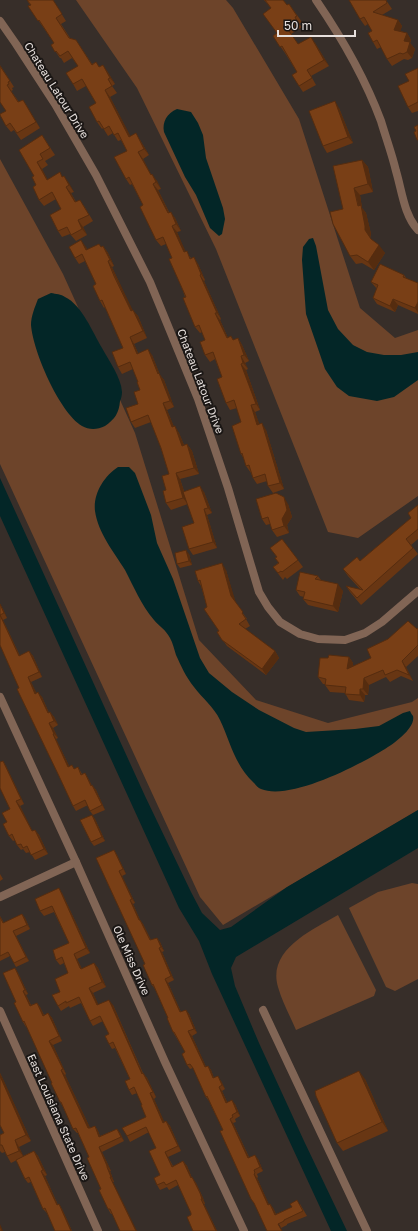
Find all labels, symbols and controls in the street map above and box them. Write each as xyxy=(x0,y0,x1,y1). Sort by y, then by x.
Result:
scale bar xyxy=(278,12,355,38)
text: 50 m xyxy=(284,18,312,33)
street label: Chateau Latour Drive xyxy=(22,39,92,141)
street label: Chateau Latour Drive xyxy=(175,327,227,435)
street label: Ole Miss Drive xyxy=(111,923,153,997)
street label: East Louisiana State Drive xyxy=(25,1052,93,1182)

